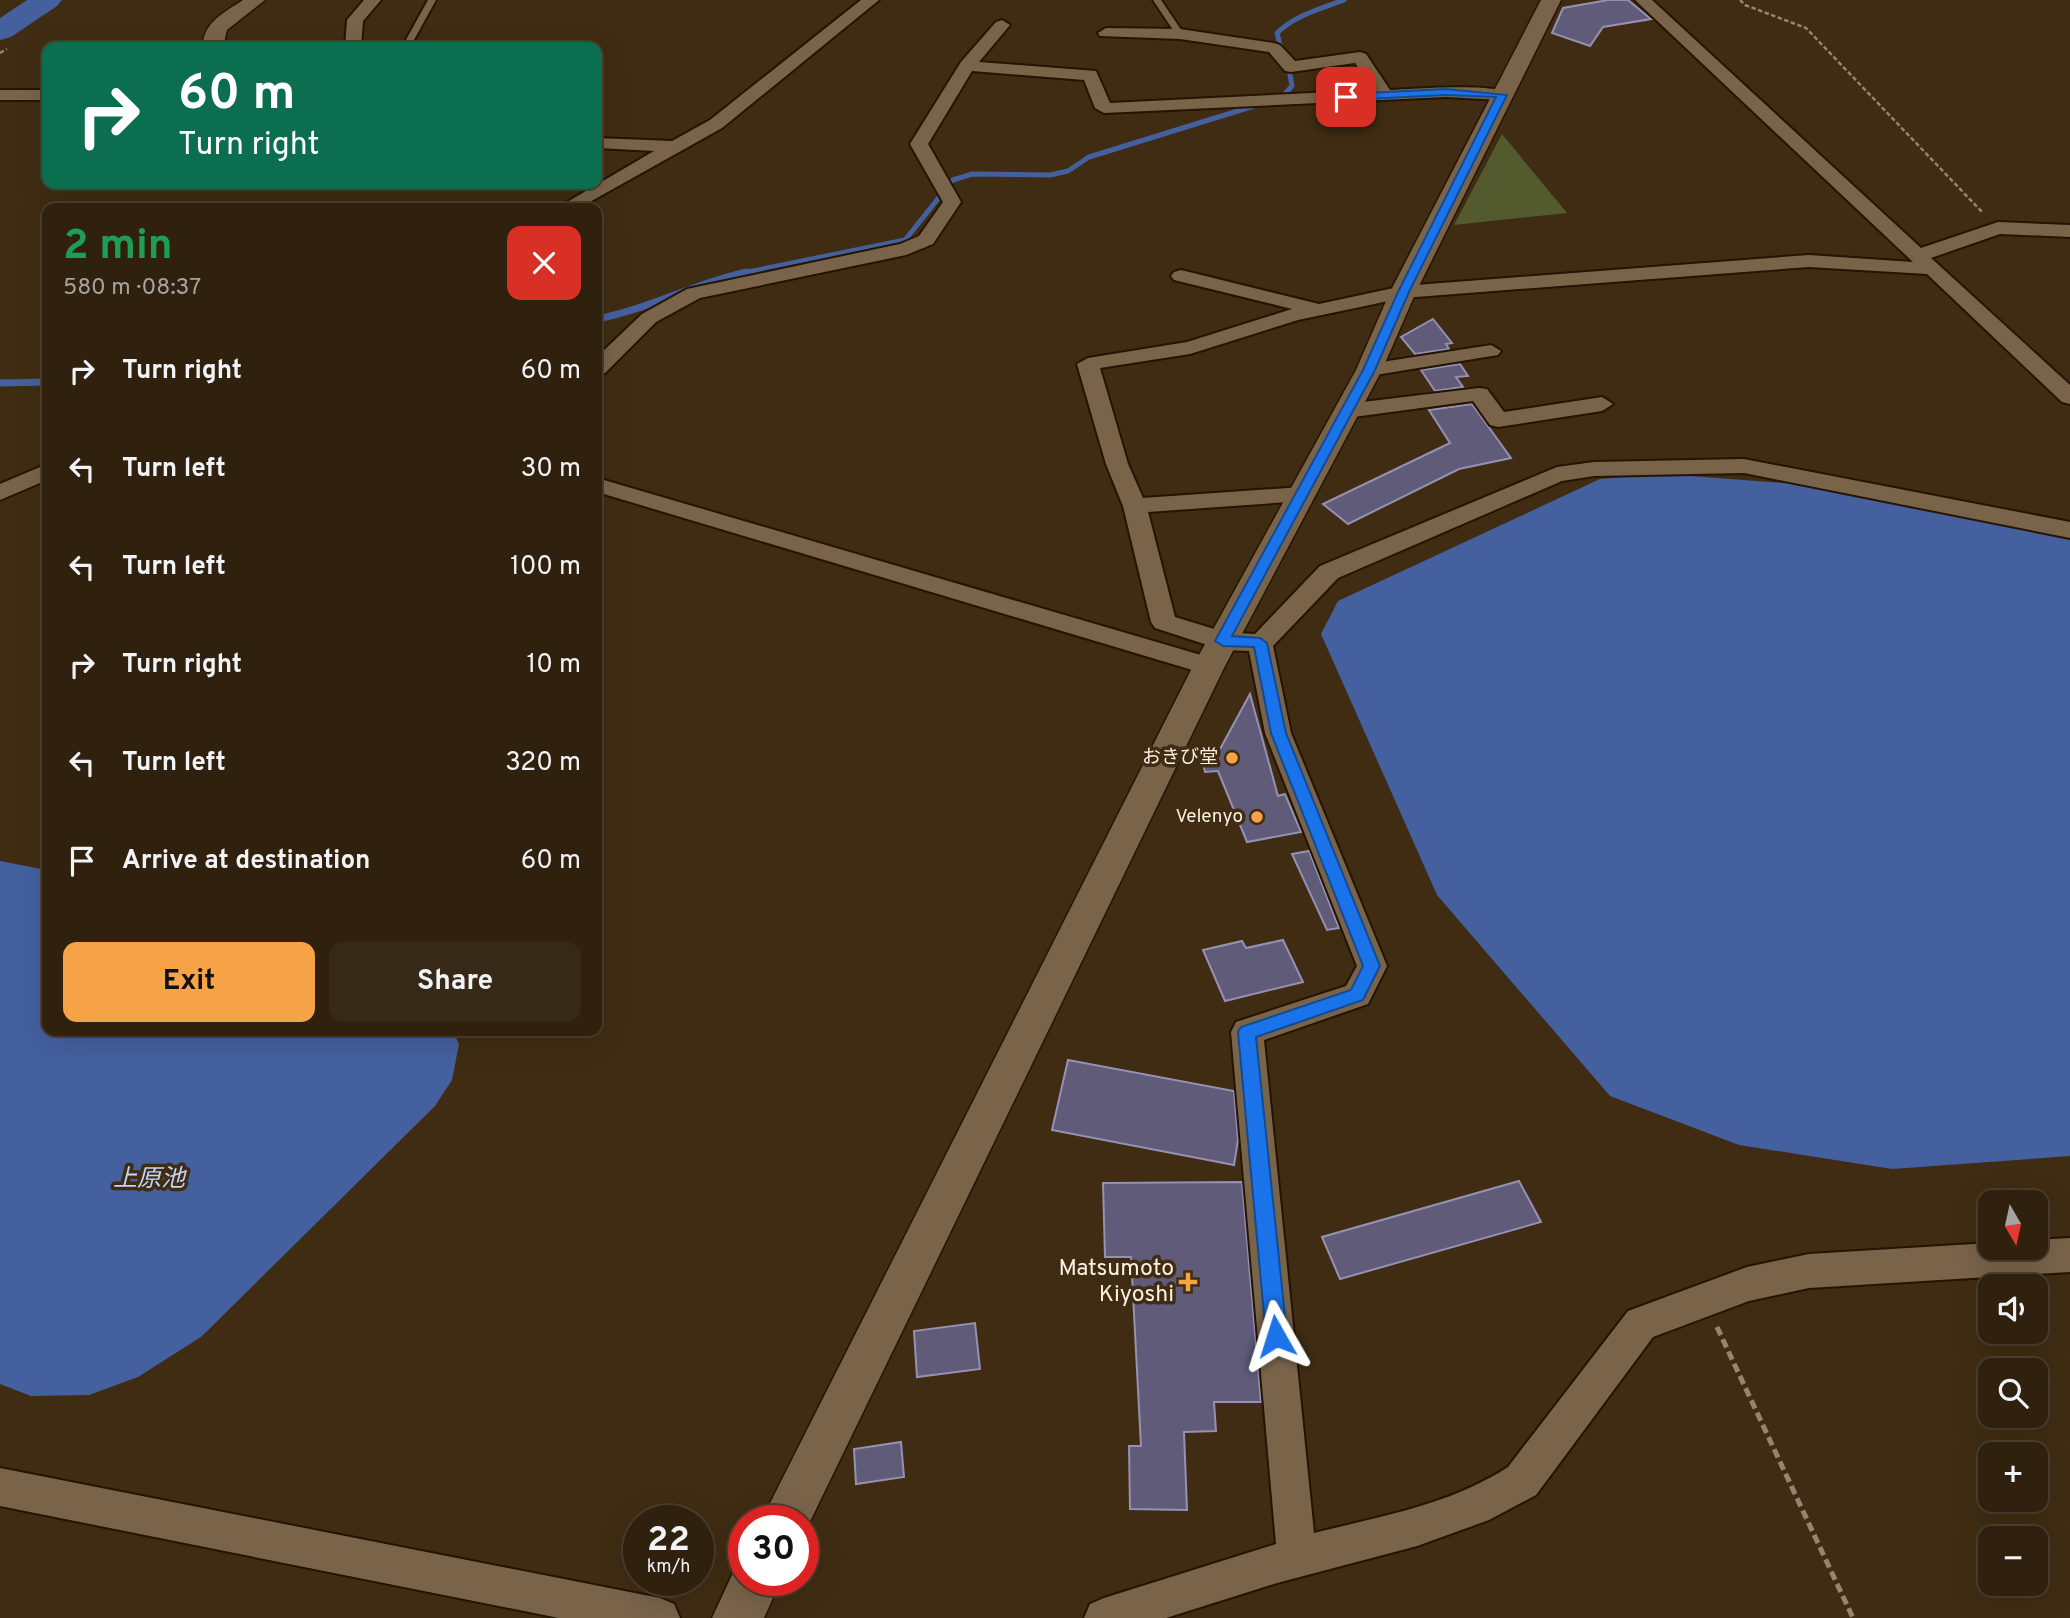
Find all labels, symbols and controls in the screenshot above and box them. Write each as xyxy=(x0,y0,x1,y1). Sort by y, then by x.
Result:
text: 60 m xyxy=(178,65,296,127)
pin xyxy=(1316,67,1376,127)
icon: right xyxy=(63,70,154,161)
icon: arrive xyxy=(1327,78,1365,116)
text: Turn right xyxy=(178,126,320,166)
text: 2 min xyxy=(63,221,173,274)
button: close xyxy=(507,226,581,300)
text: 580 m · 08:37 xyxy=(63,274,201,303)
icon: right xyxy=(63,352,101,390)
text: Turn right xyxy=(122,355,242,388)
text: 60 m xyxy=(521,355,581,388)
icon: left xyxy=(63,450,101,488)
text: Turn left xyxy=(122,453,226,486)
text: 30 m xyxy=(521,453,581,486)
icon: left xyxy=(63,548,101,586)
text: Turn left xyxy=(122,551,226,584)
text: 100 m xyxy=(510,551,581,584)
icon: right xyxy=(63,646,101,684)
text: Turn right xyxy=(122,649,242,682)
text: 10 m xyxy=(526,649,581,682)
icon: left xyxy=(63,744,101,782)
place label: おきび堂 xyxy=(1142,746,1218,770)
text: Turn left xyxy=(122,747,226,780)
text: 320 m xyxy=(505,747,581,780)
marker: おきび堂 xyxy=(1224,750,1240,766)
place label: Velenyo xyxy=(1176,805,1243,829)
marker: Velenyo xyxy=(1249,809,1265,825)
icon: arrive xyxy=(63,842,101,880)
text: Arrive at destination xyxy=(122,845,370,878)
text: 60 m xyxy=(521,845,581,878)
button: Exit xyxy=(63,942,315,1022)
button: Share xyxy=(329,942,581,1022)
water label: 上原池 xyxy=(113,1165,187,1195)
north arrow xyxy=(1978,1190,2048,1260)
map controls xyxy=(1978,1190,2048,1596)
place label: Matsumoto Kiyoshi xyxy=(1059,1255,1174,1310)
marker: Matsumoto Kiyoshi xyxy=(1180,1274,1196,1290)
button: sound xyxy=(1978,1274,2048,1344)
position arrow xyxy=(1239,1299,1313,1373)
button: search xyxy=(1978,1358,2048,1428)
button: + xyxy=(1978,1442,2048,1512)
speed limit sign: 30 xyxy=(728,1505,819,1596)
text: 22 xyxy=(647,1519,690,1563)
button: − xyxy=(1978,1526,2048,1596)
text: km/h xyxy=(647,1556,690,1579)

